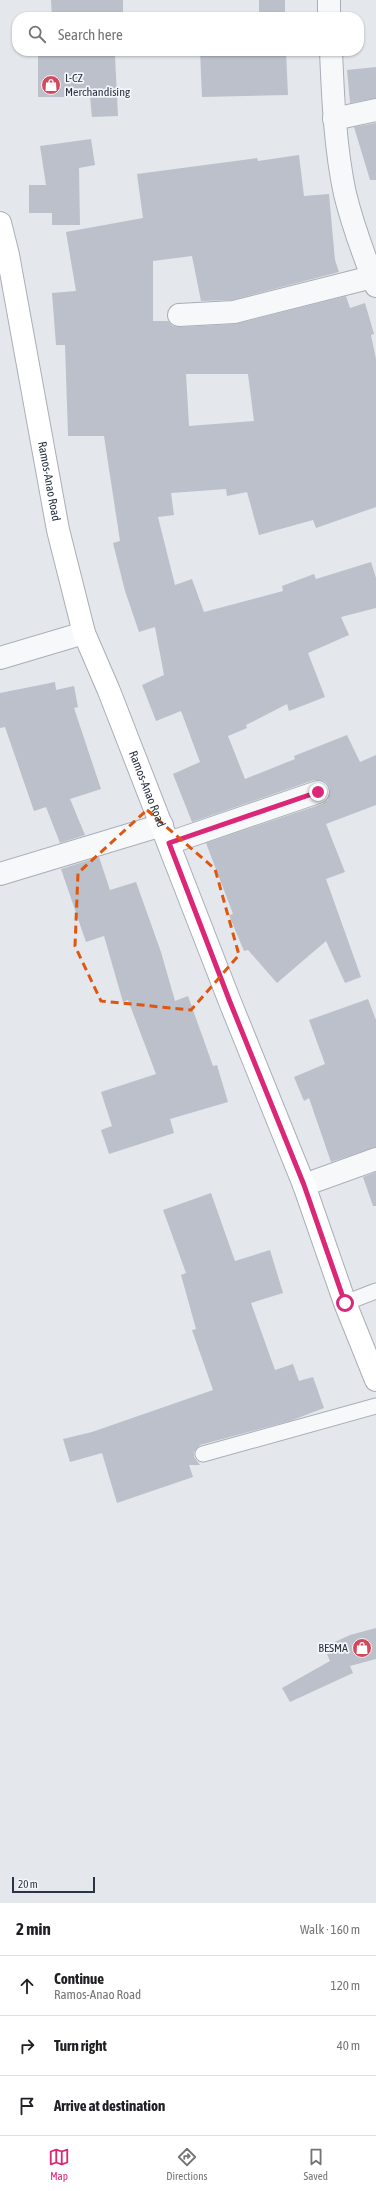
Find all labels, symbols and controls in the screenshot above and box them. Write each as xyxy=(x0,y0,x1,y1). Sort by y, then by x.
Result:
search box xyxy=(12,12,364,56)
icon: search xyxy=(26,23,48,45)
text: Search here xyxy=(58,26,123,43)
place label: L-CZ Merchandising xyxy=(65,71,131,99)
shop icon: L-CZ Merchandising xyxy=(40,74,62,96)
street label: Ramos-Anao Road xyxy=(35,440,63,522)
street label: Ramos-Anao Road xyxy=(126,749,168,829)
route end xyxy=(309,783,327,801)
route start xyxy=(336,1294,354,1312)
shop icon: BESMA xyxy=(351,1637,373,1659)
place label: BESMA xyxy=(318,1641,348,1655)
scale bar xyxy=(12,1875,95,1894)
text: 20 m xyxy=(18,1878,38,1890)
text: 2 min xyxy=(16,1919,51,1939)
text: Walk · 160 m xyxy=(300,1922,360,1937)
text: Continue xyxy=(54,1970,104,1987)
icon: ahead xyxy=(16,1975,38,1997)
text: 120 m xyxy=(331,1978,360,1993)
text: Ramos-Anao Road xyxy=(54,1987,141,2002)
icon: right xyxy=(16,2035,38,2057)
text: Turn right xyxy=(54,2037,107,2054)
text: 40 m xyxy=(337,2038,360,2053)
icon: arrive xyxy=(16,2095,38,2117)
text: Arrive at destination xyxy=(54,2097,165,2114)
tab: Map xyxy=(48,2146,70,2182)
tab: Directions xyxy=(166,2146,207,2182)
tab: Saved xyxy=(304,2146,328,2182)

